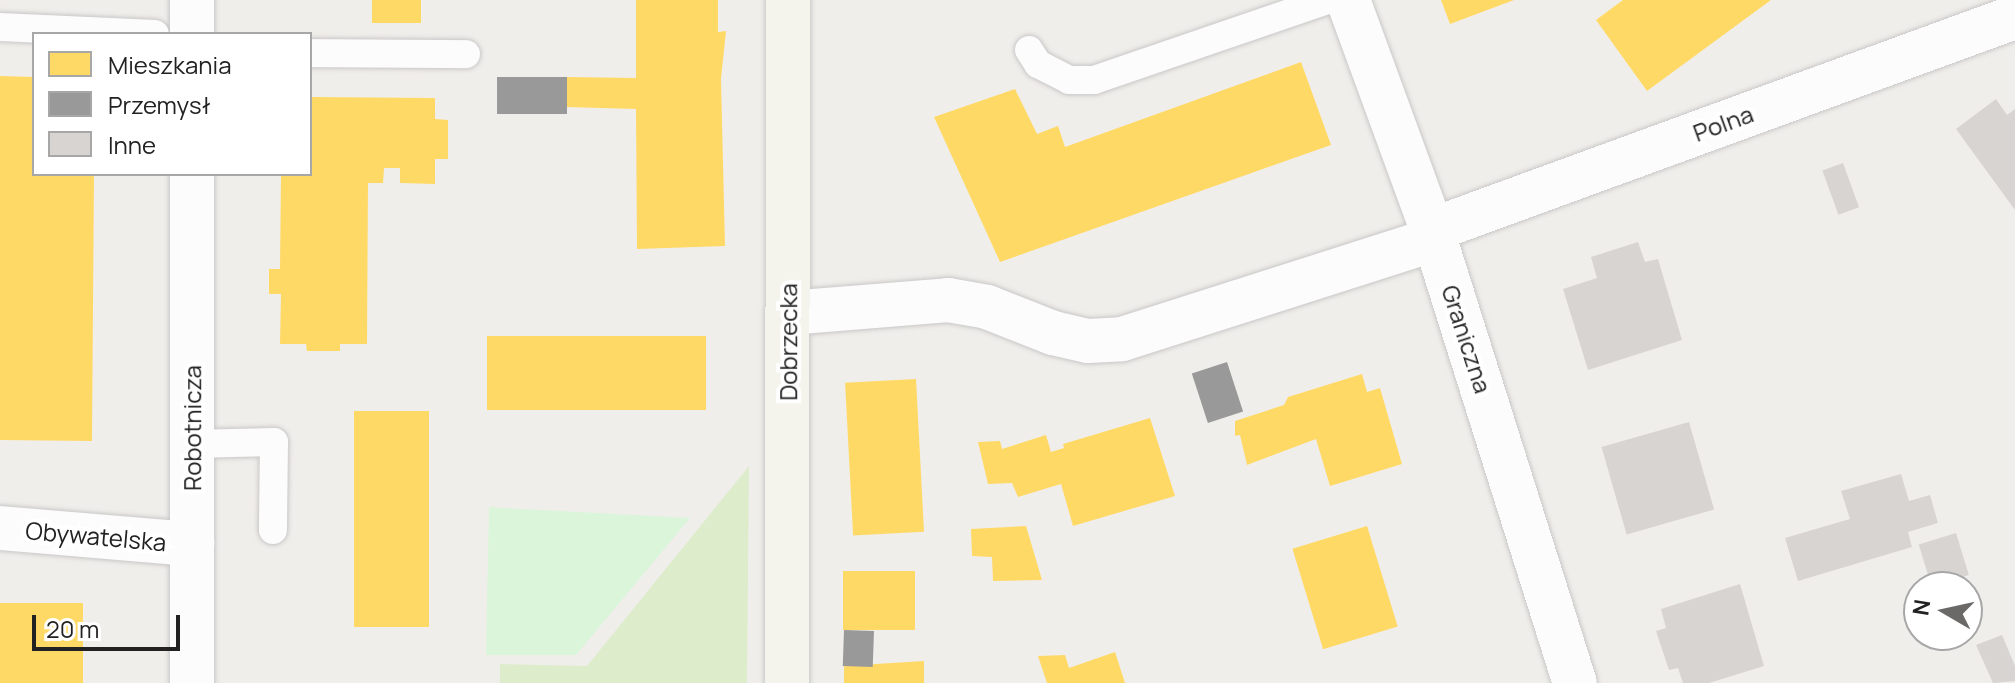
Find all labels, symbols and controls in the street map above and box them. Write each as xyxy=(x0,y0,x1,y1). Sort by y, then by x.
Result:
legend xyxy=(32,32,312,176)
text: Mieszkania xyxy=(108,48,232,81)
text: Przemysł xyxy=(108,88,211,121)
street label: Polna xyxy=(1689,99,1757,147)
text: Inne xyxy=(108,128,156,161)
street label: Graniczna xyxy=(1436,281,1498,397)
street label: Dobrzecka xyxy=(774,283,802,401)
street label: Robotnicza xyxy=(178,365,206,491)
street label: Obywatelska xyxy=(24,516,168,556)
north arrow xyxy=(1903,571,1983,651)
text: N xyxy=(1905,597,1937,618)
scale bar xyxy=(36,599,184,649)
text: 20 m xyxy=(46,612,99,645)

